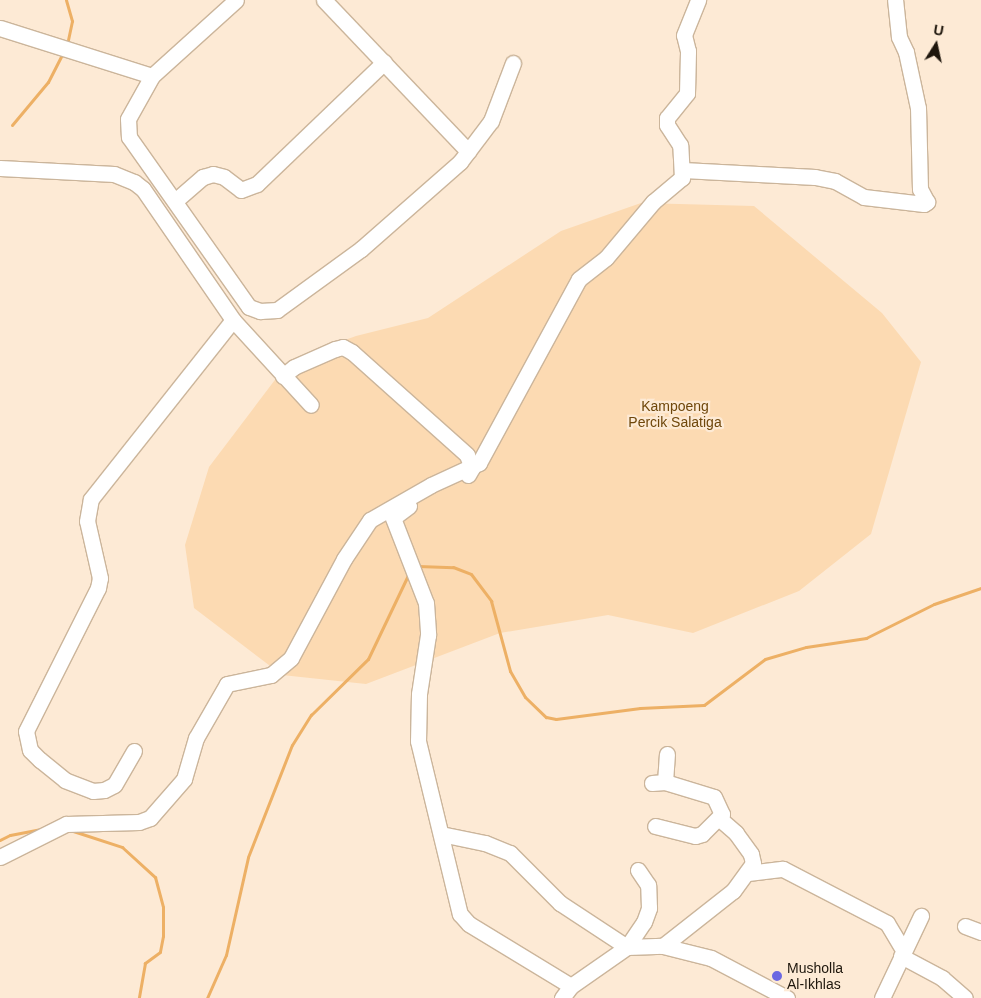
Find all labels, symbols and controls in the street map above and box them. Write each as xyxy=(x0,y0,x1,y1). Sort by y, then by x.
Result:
north arrow xyxy=(911,20,961,70)
text: U xyxy=(932,21,945,39)
park label: Kampoeng Percik Salatiga xyxy=(628,398,722,431)
place label: Musholla Al-Ikhlas xyxy=(787,960,843,992)
marker: Musholla Al-Ikhlas xyxy=(771,970,783,982)

